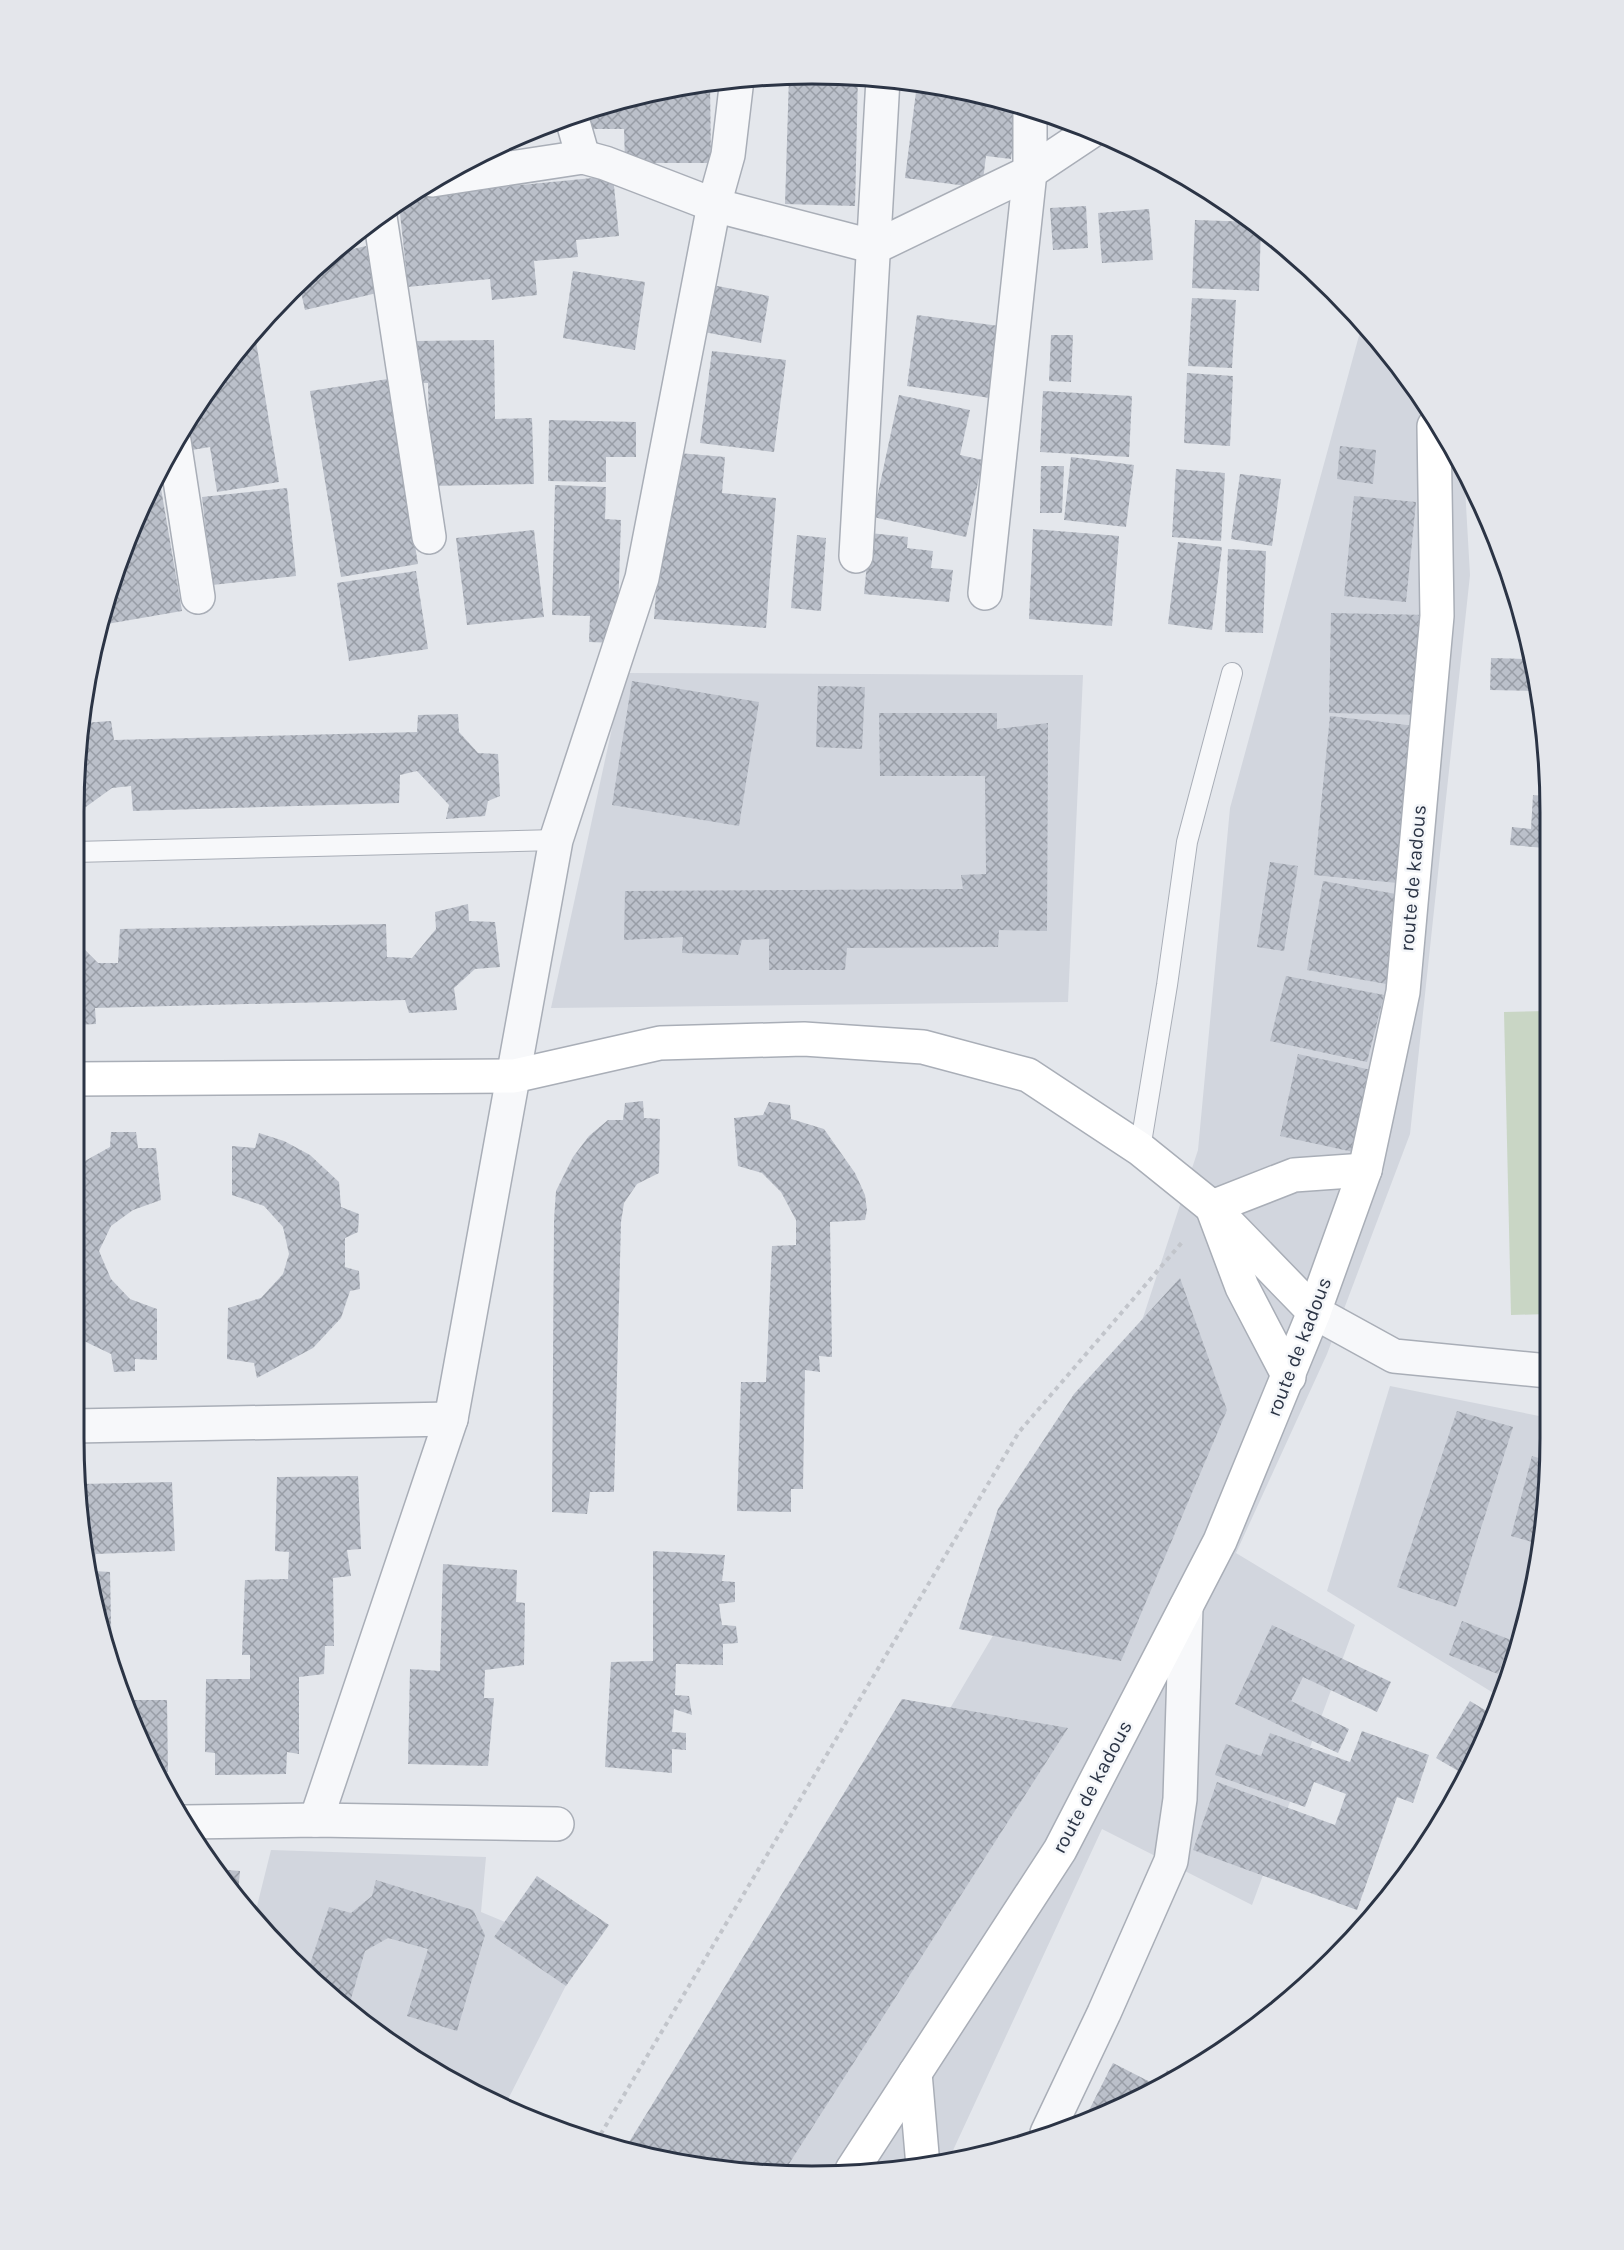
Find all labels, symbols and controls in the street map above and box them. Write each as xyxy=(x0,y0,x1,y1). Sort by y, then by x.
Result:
street label: route de kadous xyxy=(1395,804,1431,952)
street label: route de kadous xyxy=(1262,1274,1336,1420)
street label: route de kadous xyxy=(1047,1717,1137,1857)

